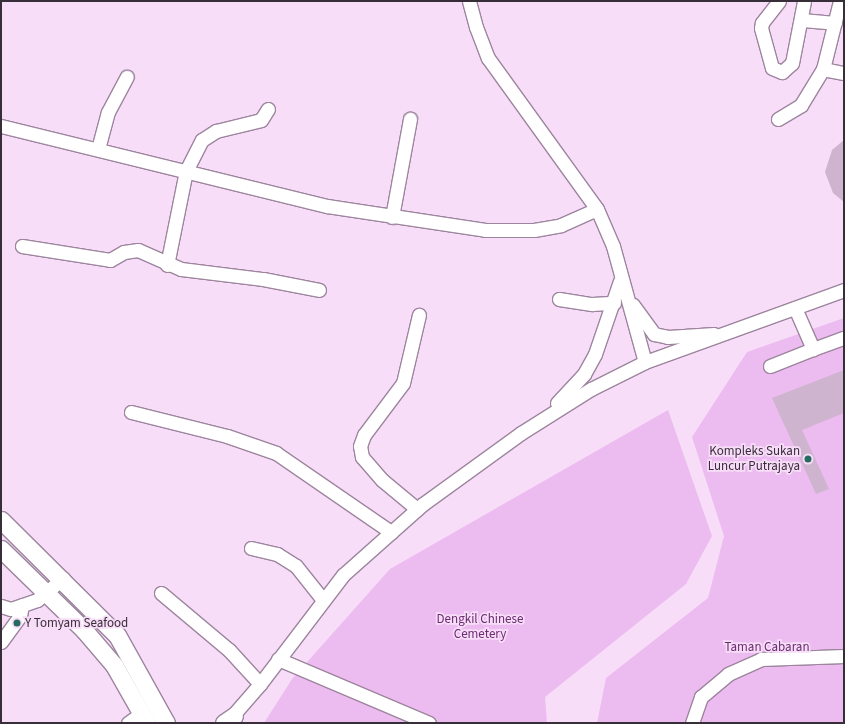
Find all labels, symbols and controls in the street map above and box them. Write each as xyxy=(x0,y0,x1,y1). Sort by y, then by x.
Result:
place label: Kompleks Sukan Luncur Putrajaya xyxy=(708,444,800,475)
marker: Kompleks Sukan Luncur Putrajaya xyxy=(803,454,813,464)
park label: Dengkil Chinese Cemetery xyxy=(437,612,523,643)
place label: Y Tomyam Seafood xyxy=(25,615,128,631)
marker: Y Tomyam Seafood xyxy=(12,618,22,628)
park label: Taman Cabaran xyxy=(724,639,810,655)

